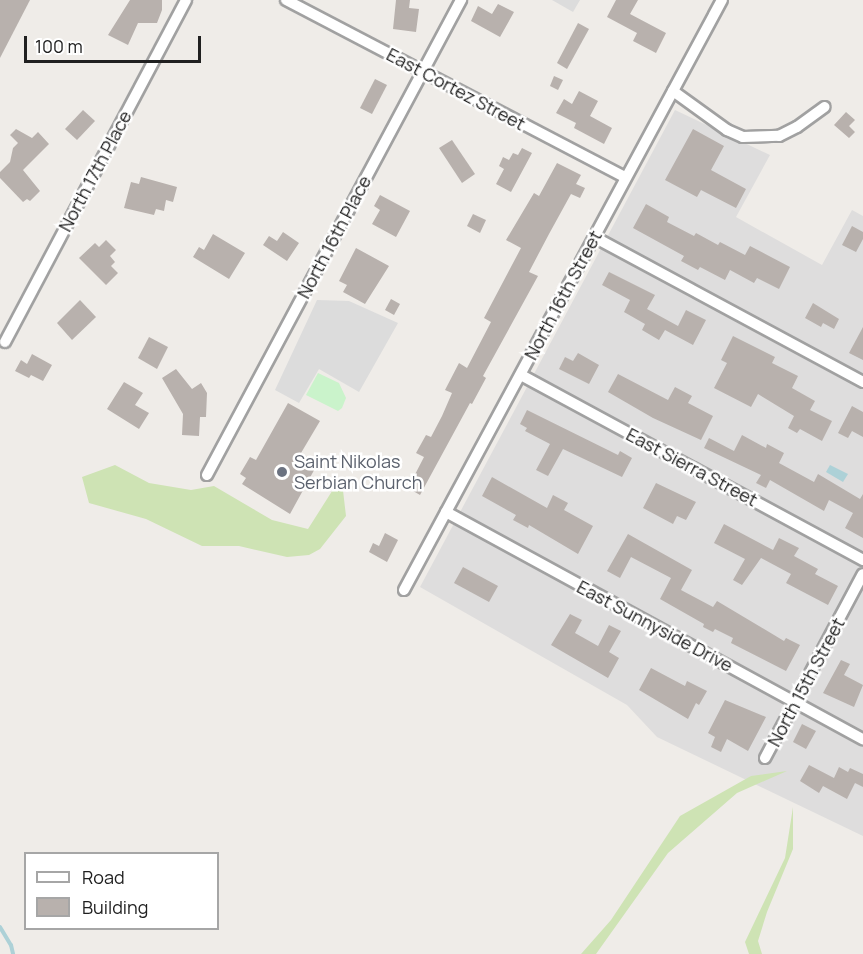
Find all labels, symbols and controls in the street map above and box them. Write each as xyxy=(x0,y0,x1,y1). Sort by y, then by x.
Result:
scale bar xyxy=(27,24,204,62)
text: 100 m xyxy=(35,34,83,58)
street label: East Cortez Street xyxy=(383,43,529,135)
street label: North 17th Place xyxy=(54,107,136,235)
street label: North 16th Place xyxy=(293,172,375,302)
street label: North 16th Street xyxy=(520,227,606,363)
street label: East Sierra Street xyxy=(623,423,761,511)
place label: Saint Nikolas Serbian Church xyxy=(294,451,422,494)
marker: Saint Nikolas Serbian Church xyxy=(275,465,289,479)
street label: East Sunnyside Drive xyxy=(573,576,737,676)
street label: North 15th Street xyxy=(763,614,849,750)
legend xyxy=(24,852,219,930)
text: Road xyxy=(82,865,125,889)
text: Building xyxy=(82,895,148,919)

